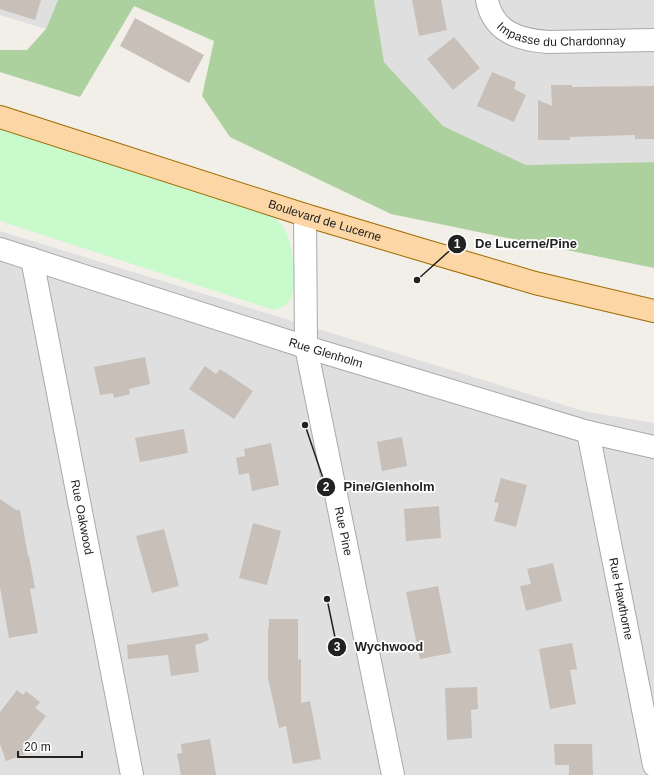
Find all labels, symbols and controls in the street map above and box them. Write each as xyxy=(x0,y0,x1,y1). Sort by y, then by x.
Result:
street label: Impasse du Chardonnay xyxy=(494,19,626,49)
street label: Boulevard de Lucerne xyxy=(267,197,383,244)
callout: De Lucerne/Pine xyxy=(447,231,585,256)
text: De Lucerne/Pine xyxy=(475,236,577,251)
text: 1 xyxy=(454,237,461,251)
street label: Rue Glenholm xyxy=(287,335,365,371)
callout: Pine/Glenholm xyxy=(316,474,443,499)
street label: Rue Oakwood xyxy=(68,478,96,556)
text: Pine/Glenholm xyxy=(343,479,435,494)
text: 2 xyxy=(323,480,330,494)
street label: Rue Pine xyxy=(332,506,355,557)
street label: Rue Hawthorne xyxy=(606,556,636,641)
callout: Wychwood xyxy=(327,634,431,659)
text: Wychwood xyxy=(355,639,423,654)
text: 3 xyxy=(334,640,341,654)
scale bar xyxy=(18,733,82,759)
text: 20 m xyxy=(24,740,51,754)

